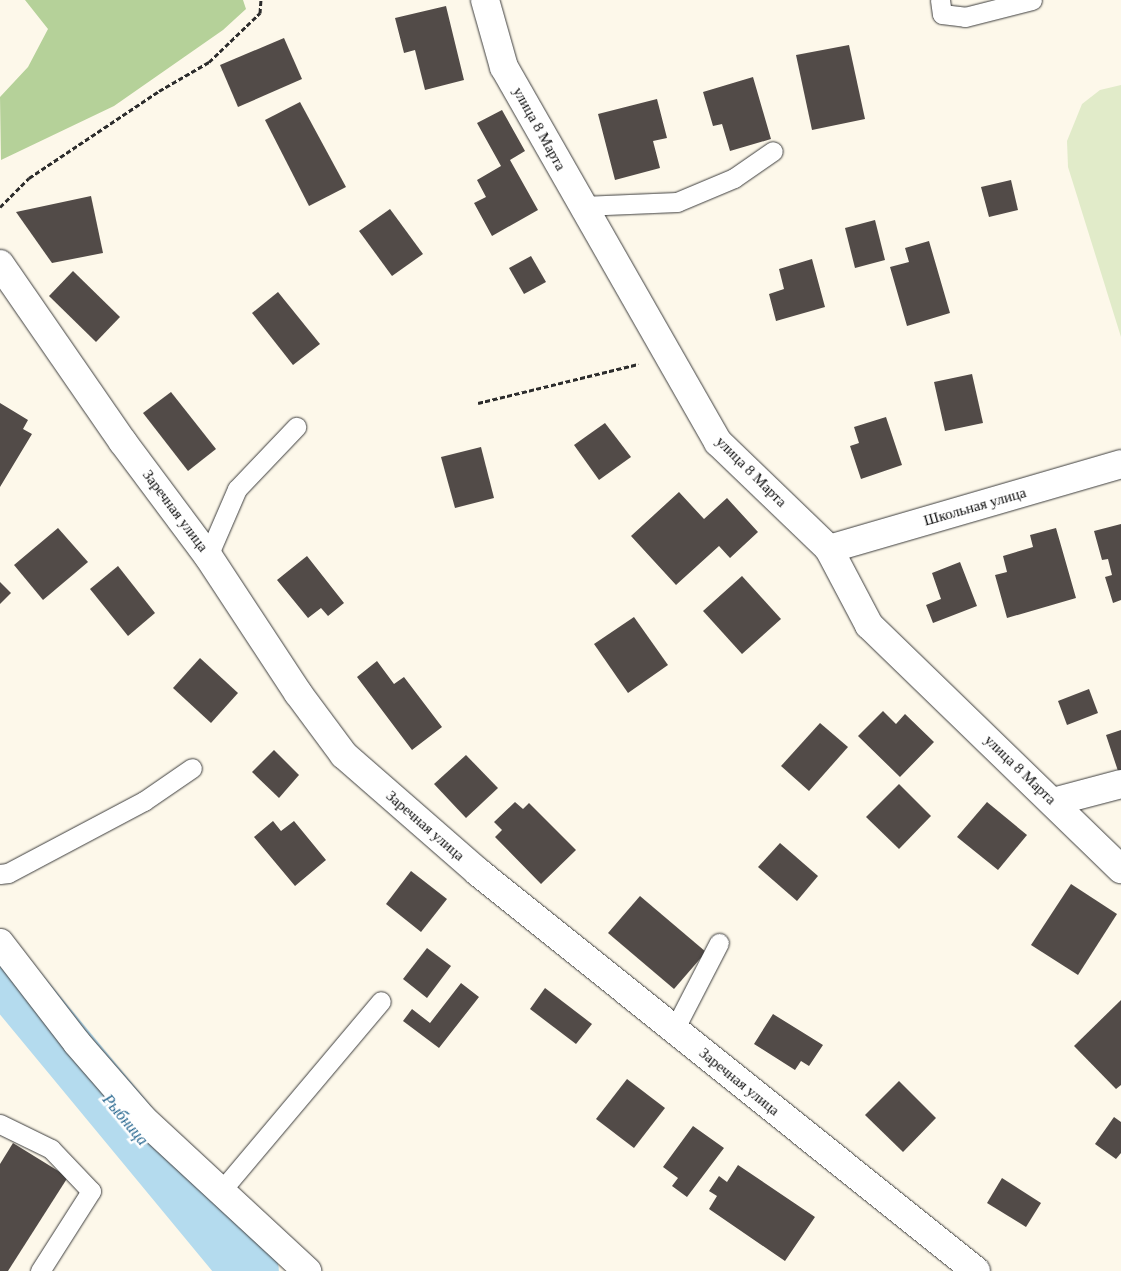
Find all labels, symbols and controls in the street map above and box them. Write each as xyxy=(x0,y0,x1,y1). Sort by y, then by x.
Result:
street label: улица 8 Марта xyxy=(509,84,569,174)
street label: улица 8 Марта xyxy=(712,433,790,511)
street label: Заречная улица xyxy=(138,467,212,555)
street label: Школьная улица xyxy=(922,484,1028,530)
street label: улица 8 Марта xyxy=(980,731,1060,809)
street label: Заречная улица xyxy=(382,787,468,865)
street label: Заречная улица xyxy=(695,1044,783,1120)
water label: Рыбница xyxy=(98,1091,152,1149)

